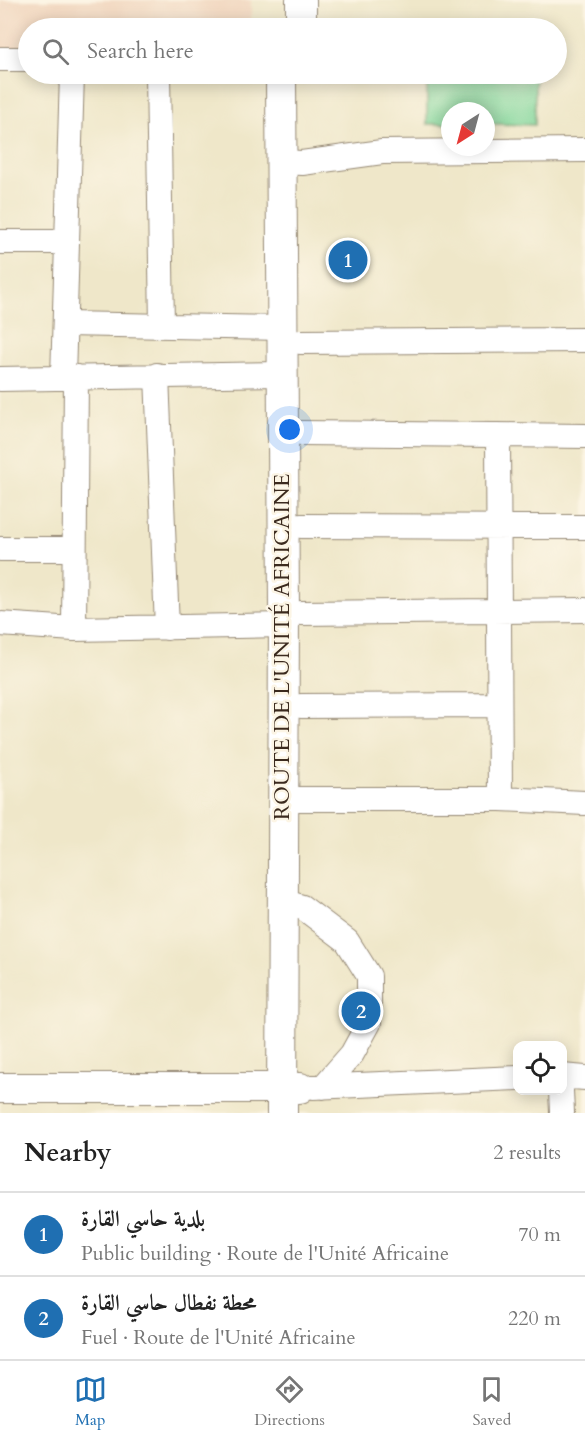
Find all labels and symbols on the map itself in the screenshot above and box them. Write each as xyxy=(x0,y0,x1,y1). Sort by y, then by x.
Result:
north arrow xyxy=(441,102,495,156)
pin: 1 xyxy=(328,238,368,282)
your location xyxy=(275,415,304,444)
street label: ROUTE DE L'UNITÉ AFRICAINE xyxy=(267,474,297,820)
pin: 2 xyxy=(342,988,380,1034)

